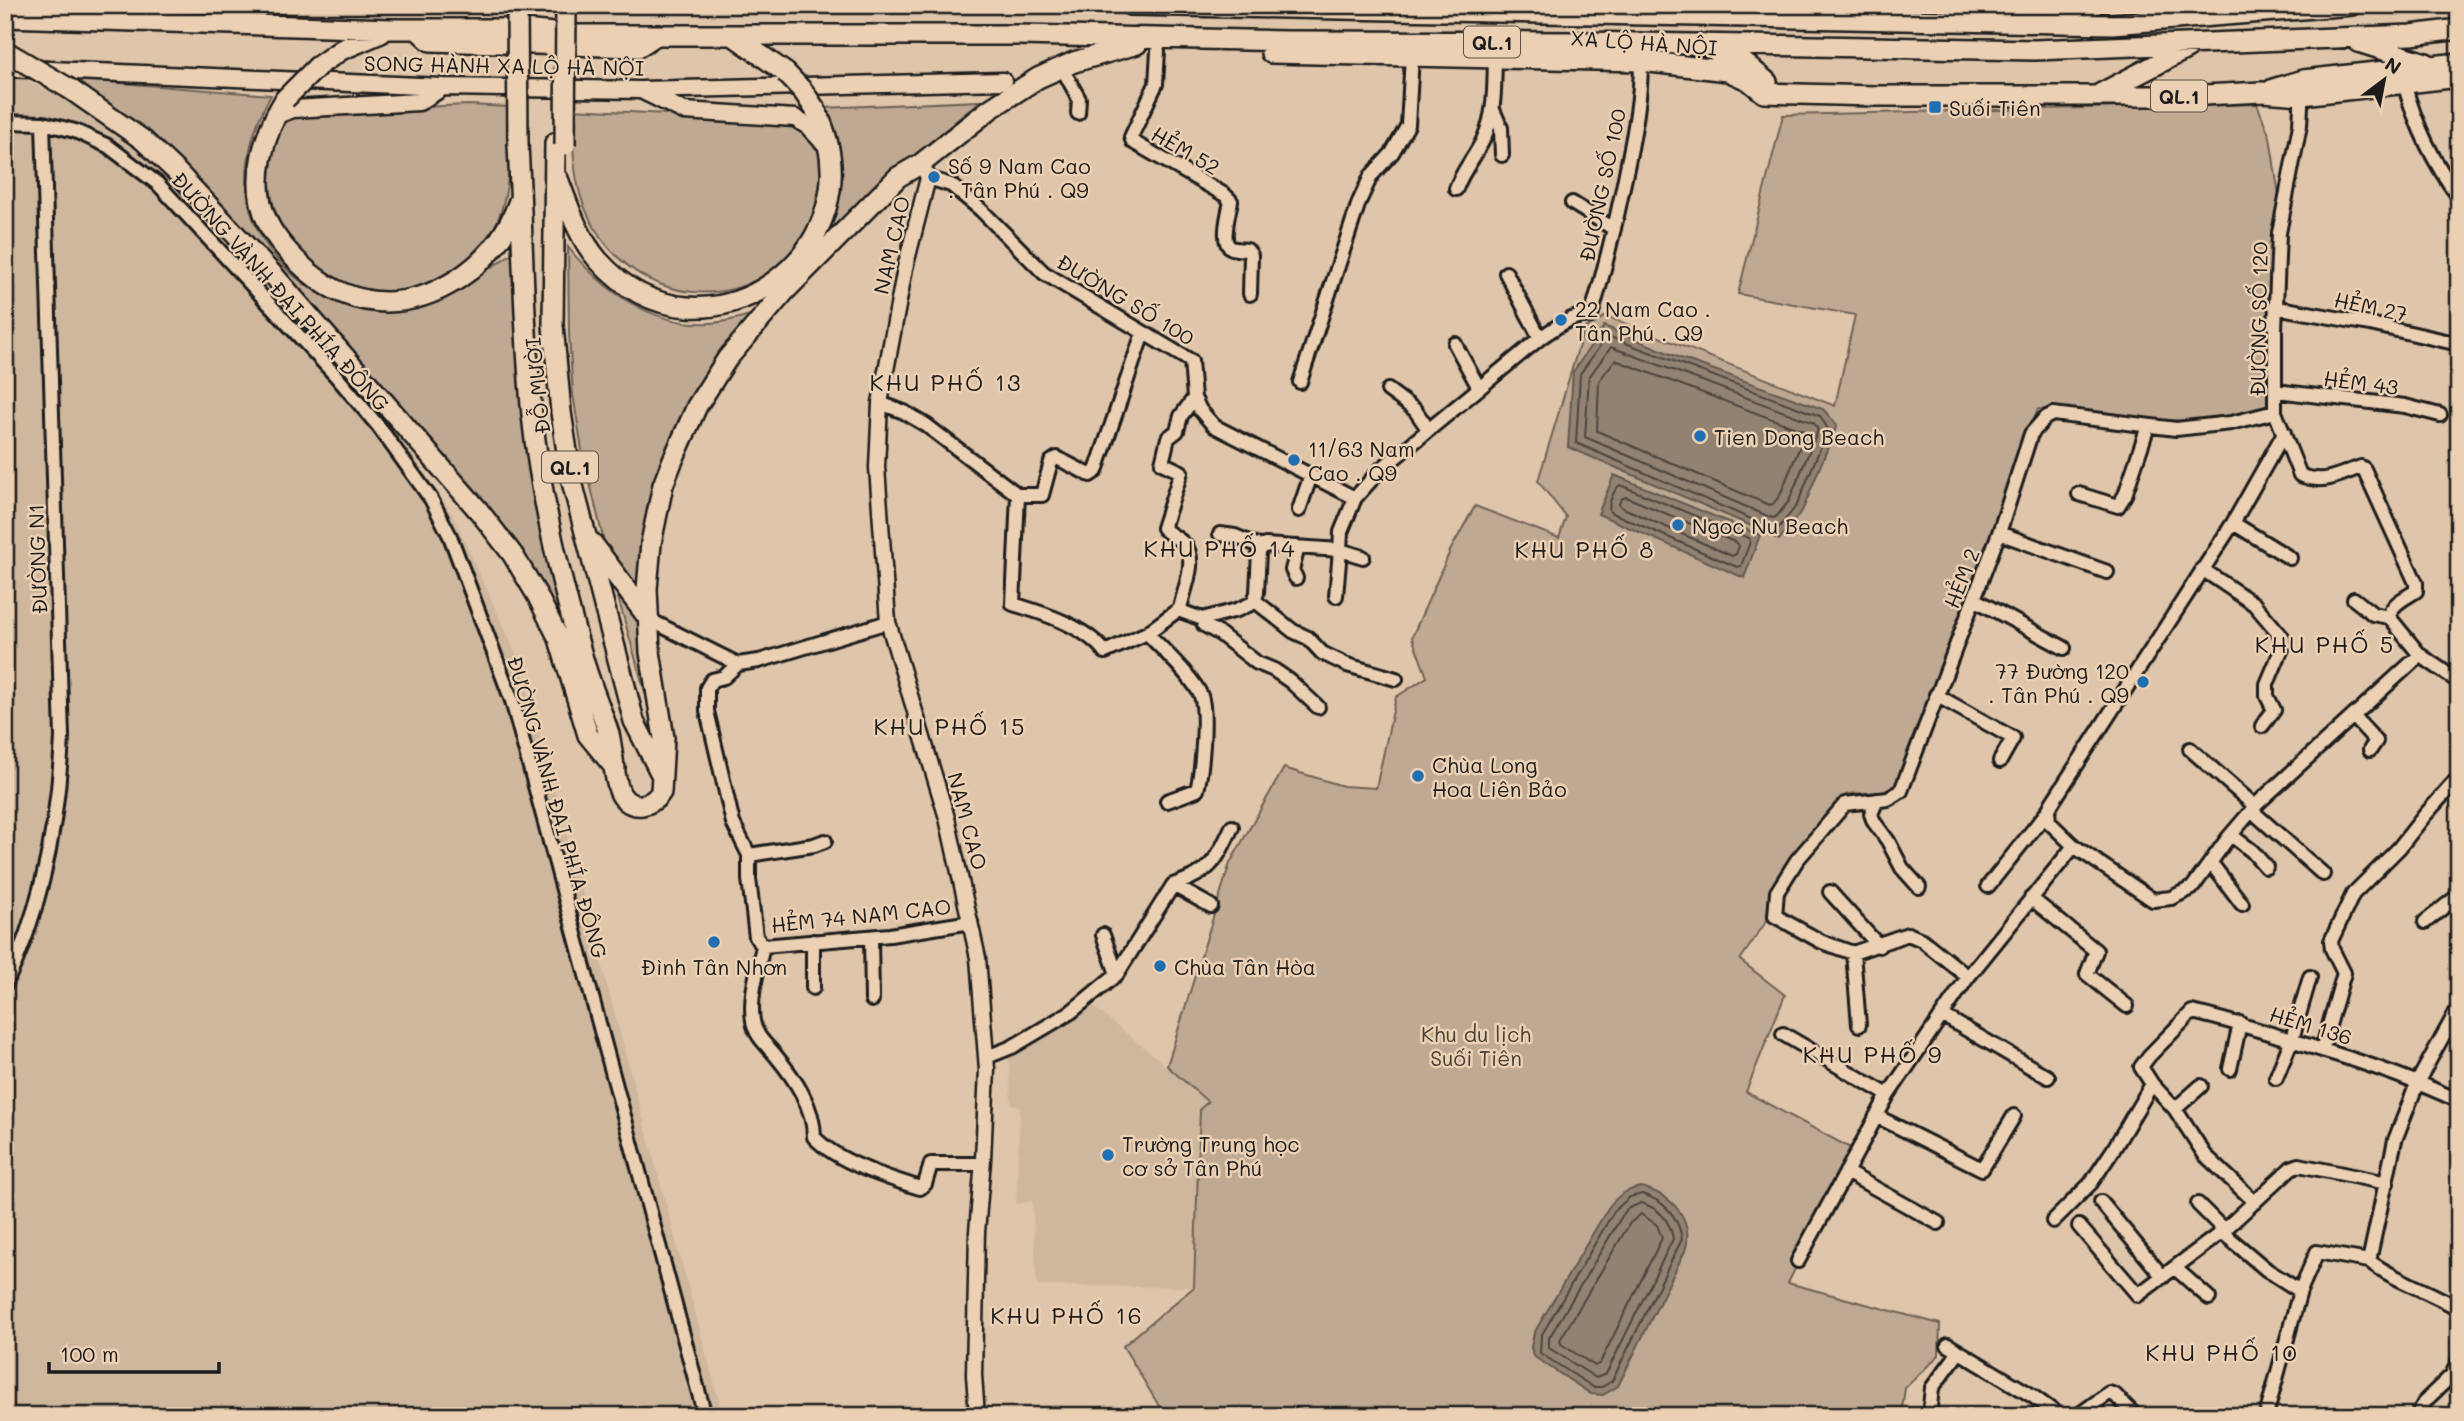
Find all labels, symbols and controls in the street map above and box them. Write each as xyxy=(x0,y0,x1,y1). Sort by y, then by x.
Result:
street label: XA LỘ HÀ NỘI xyxy=(1570,23,1718,61)
road number: QL.1 xyxy=(1464,26,1520,58)
north arrow xyxy=(2348,46,2418,116)
street label: SONG HÀNH XA LỘ HÀ NỘI xyxy=(364,49,644,81)
text: N xyxy=(2381,51,2406,80)
road number: QL.1 xyxy=(2151,80,2207,111)
place label: Suối Tiên xyxy=(1949,94,2041,121)
marker: Suối Tiên xyxy=(1927,99,1943,115)
street label: ĐƯỜNG SỐ 100 xyxy=(1573,106,1631,264)
street label: HẺM 52 xyxy=(1147,120,1225,180)
place label: Số 9 Nam Cao . Tân Phú . Q9 xyxy=(948,152,1091,203)
street label: ĐƯỜNG VÀNH ĐAI PHÍA ĐÔNG xyxy=(166,166,396,416)
marker: Số 9 Nam Cao . Tân Phú . Q9 xyxy=(926,169,942,185)
street label: NAM CAO xyxy=(867,193,915,297)
street label: ĐƯỜNG SỐ 120 xyxy=(2243,241,2273,397)
street label: ĐƯỜNG SỐ 100 xyxy=(1052,247,1200,351)
street label: HẺM 27 xyxy=(2332,285,2410,327)
place label: 22 Nam Cao . Tân Phú . Q9 xyxy=(1575,295,1711,346)
marker: 22 Nam Cao . Tân Phú . Q9 xyxy=(1553,312,1569,328)
street label: ĐỖ MƯỜI xyxy=(518,336,555,436)
street label: HẺM 43 xyxy=(2322,364,2400,400)
district label: KHU PHỐ 13 xyxy=(870,367,1022,397)
place label: Tien Dong Beach xyxy=(1714,423,1884,450)
marker: Tien Dong Beach xyxy=(1692,428,1708,444)
place label: 11/63 Nam Cao . Q9 xyxy=(1308,435,1415,486)
road number: QL.1 xyxy=(542,452,598,482)
marker: 11/63 Nam Cao . Q9 xyxy=(1286,452,1302,468)
street label: ĐƯỜNG N1 xyxy=(22,503,52,615)
place label: Ngoc Nu Beach xyxy=(1692,512,1848,539)
marker: Ngoc Nu Beach xyxy=(1670,517,1686,533)
district label: KHU PHỐ 14 xyxy=(1144,533,1296,563)
district label: KHU PHỐ 8 xyxy=(1514,534,1656,564)
street label: HẺM 2 xyxy=(1937,544,1985,612)
district label: KHU PHỐ 5 xyxy=(2255,629,2395,659)
street label: ĐƯỜNG VÀNH ĐAI PHÍA ĐÔNG xyxy=(502,653,614,961)
place label: 77 Đường 120 . Tân Phú . Q9 xyxy=(1988,657,2129,708)
marker: 77 Đường 120 . Tân Phú . Q9 xyxy=(2135,674,2151,690)
district label: KHU PHỐ 15 xyxy=(874,711,1026,741)
place label: Chùa Long Hoa Liên Bảo xyxy=(1432,751,1567,802)
marker: Chùa Long Hoa Liên Bảo xyxy=(1410,768,1426,784)
street label: NAM CAO xyxy=(942,769,994,873)
street label: HẺM 74 NAM CAO xyxy=(770,892,952,938)
marker: Đình Tân Nhơn xyxy=(706,934,722,950)
place label: Đình Tân Nhơn xyxy=(641,953,787,980)
place label: Chùa Tân Hòa xyxy=(1174,953,1316,980)
marker: Chùa Tân Hòa xyxy=(1152,958,1168,974)
street label: HẺM 136 xyxy=(2266,1000,2356,1050)
park label: Khu du lịch Suối Tiên xyxy=(1421,1020,1531,1071)
district label: KHU PHỐ 9 xyxy=(1803,1039,1943,1069)
place label: Trường Trung học cơ sở Tân Phú xyxy=(1122,1130,1300,1181)
marker: Trường Trung học cơ sở Tân Phú xyxy=(1100,1147,1116,1163)
district label: KHU PHỐ 16 xyxy=(990,1300,1144,1330)
scale bar xyxy=(49,1330,219,1374)
district label: KHU PHỐ 10 xyxy=(2145,1337,2299,1367)
text: 100 m xyxy=(60,1340,119,1367)

